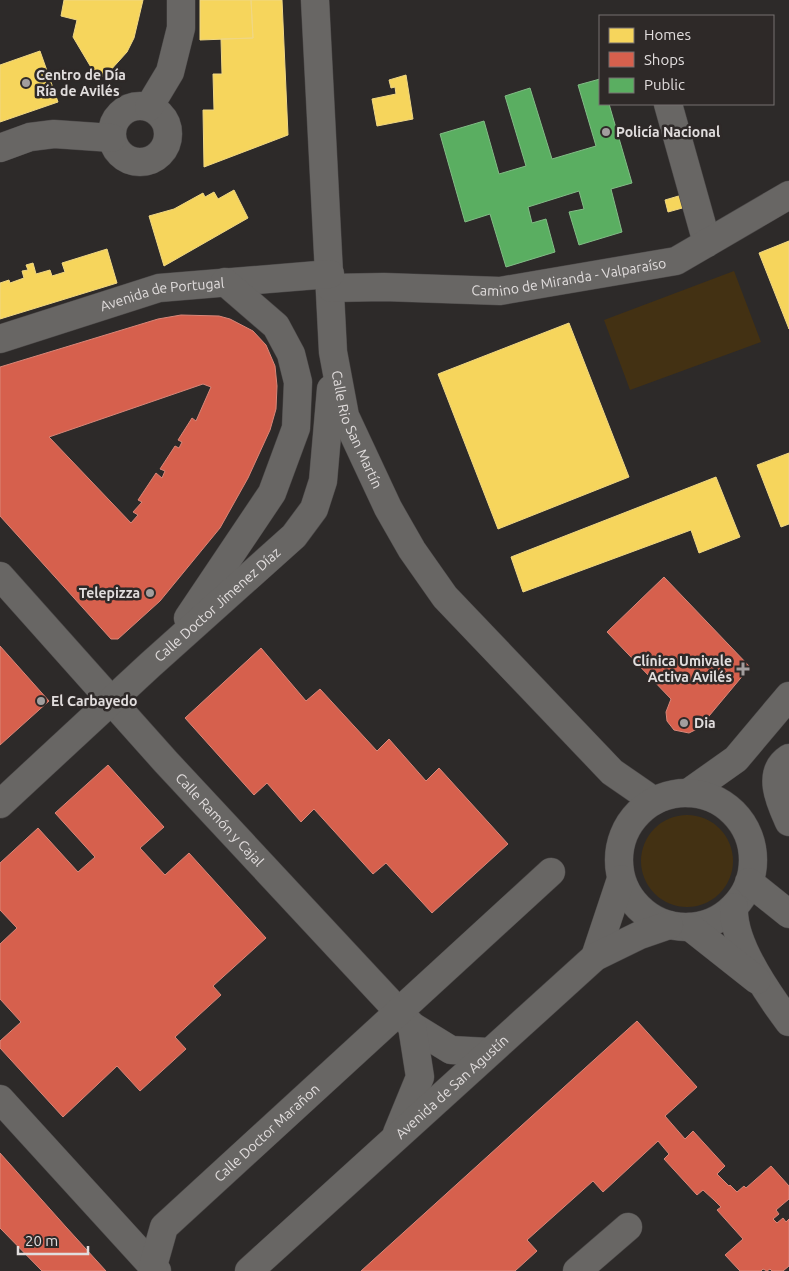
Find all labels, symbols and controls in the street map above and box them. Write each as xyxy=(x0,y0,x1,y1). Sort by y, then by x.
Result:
legend xyxy=(599,15,774,105)
text: Homes xyxy=(644,26,691,43)
text: Shops xyxy=(644,51,685,68)
place label: Centro de Día Ría de Avilés xyxy=(36,67,126,99)
text: Public xyxy=(644,76,685,93)
marker: Centro de Día Ría de Avilés xyxy=(20,77,32,89)
place label: Policía Nacional xyxy=(616,124,720,140)
marker: Policía Nacional xyxy=(600,126,612,138)
street label: Camino de Miranda - Valparaíso xyxy=(471,255,667,299)
street label: Avenida de Portugal xyxy=(98,275,225,314)
street label: Calle Rio San Martín xyxy=(329,369,386,491)
street label: Calle Doctor Jimenez Díaz xyxy=(151,544,284,665)
place label: Telepizza xyxy=(79,585,140,601)
marker: Telepizza xyxy=(144,587,156,599)
place label: Clínica Umivale Activa Avilés xyxy=(632,653,732,685)
marker: Clínica Umivale Activa Avilés xyxy=(736,662,750,676)
place label: El Carbayedo xyxy=(51,693,137,709)
marker: El Carbayedo xyxy=(35,695,47,707)
place label: Dia xyxy=(694,715,716,731)
marker: Dia xyxy=(678,717,690,729)
street label: Calle Ramón y Cajal xyxy=(172,770,267,870)
street label: Avenida de San Agustín xyxy=(392,1032,512,1142)
street label: Calle Doctor Marañon xyxy=(211,1081,323,1185)
scale bar xyxy=(18,1224,88,1256)
text: 20 m xyxy=(25,1232,58,1249)

